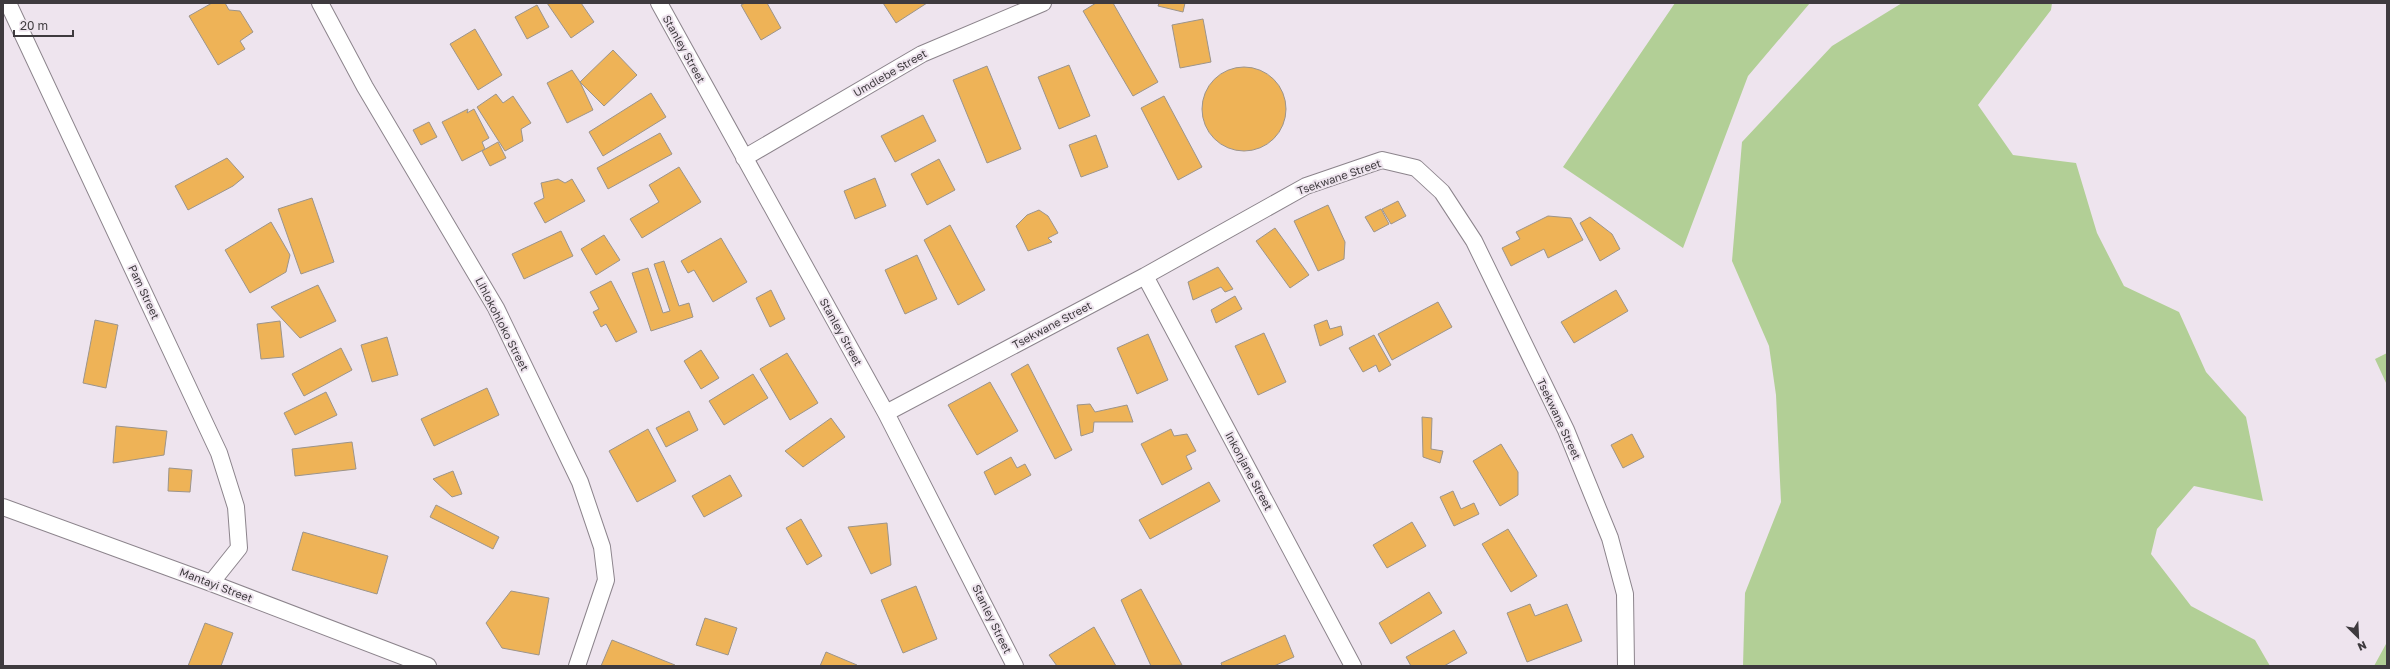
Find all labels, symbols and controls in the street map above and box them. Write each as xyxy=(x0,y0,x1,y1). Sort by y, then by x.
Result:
scale bar xyxy=(14,12,73,38)
street label: Stanley Street xyxy=(661,13,708,85)
text: 20 m xyxy=(20,18,48,33)
street label: Umdlebe Street xyxy=(851,46,929,99)
street label: Tsekwane Street xyxy=(1295,156,1383,197)
street label: Pam Street xyxy=(126,263,163,321)
street label: Lihlokohloko Street xyxy=(473,275,532,373)
street label: Stanley Street xyxy=(818,296,865,368)
street label: Tsekwane Street xyxy=(1010,298,1094,351)
street label: Tsekwane Street xyxy=(1535,376,1584,461)
street label: Inkonjane Street xyxy=(1223,429,1276,512)
street label: Mantayi Street xyxy=(178,565,255,604)
street label: Stanley Street xyxy=(970,582,1015,655)
north arrow xyxy=(2338,617,2378,657)
text: N xyxy=(2356,639,2369,654)

